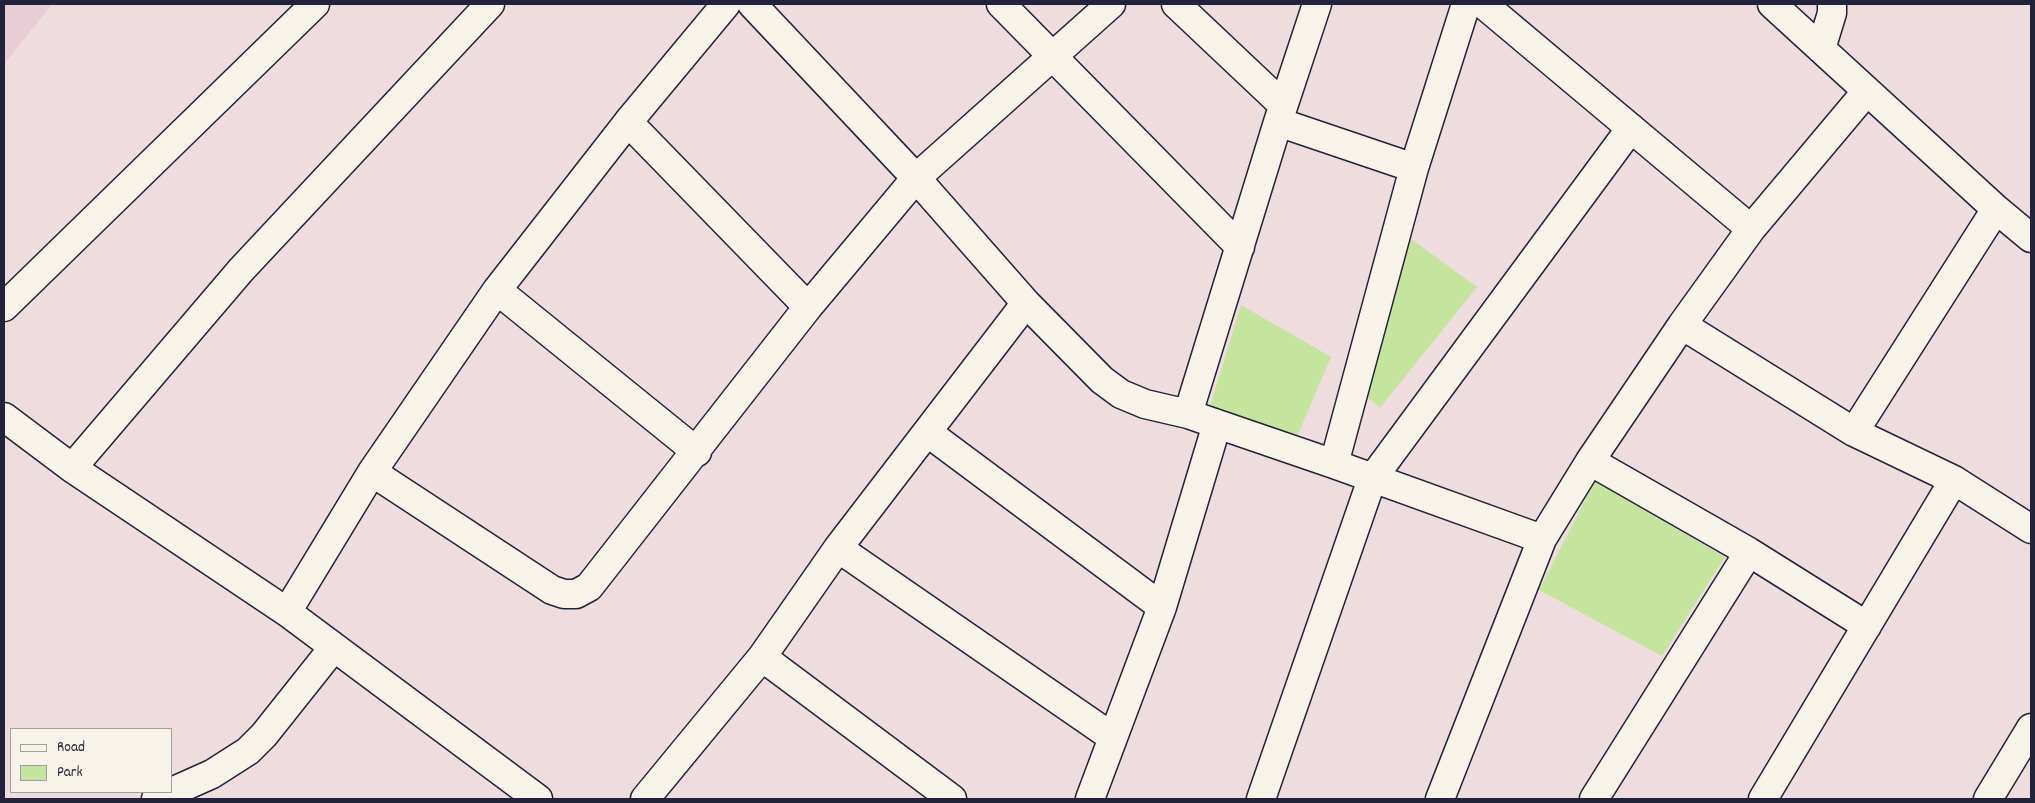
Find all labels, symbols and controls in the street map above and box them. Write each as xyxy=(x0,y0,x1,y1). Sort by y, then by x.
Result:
legend xyxy=(10,728,172,793)
text: Road xyxy=(57,737,85,759)
text: Park xyxy=(57,762,83,784)

